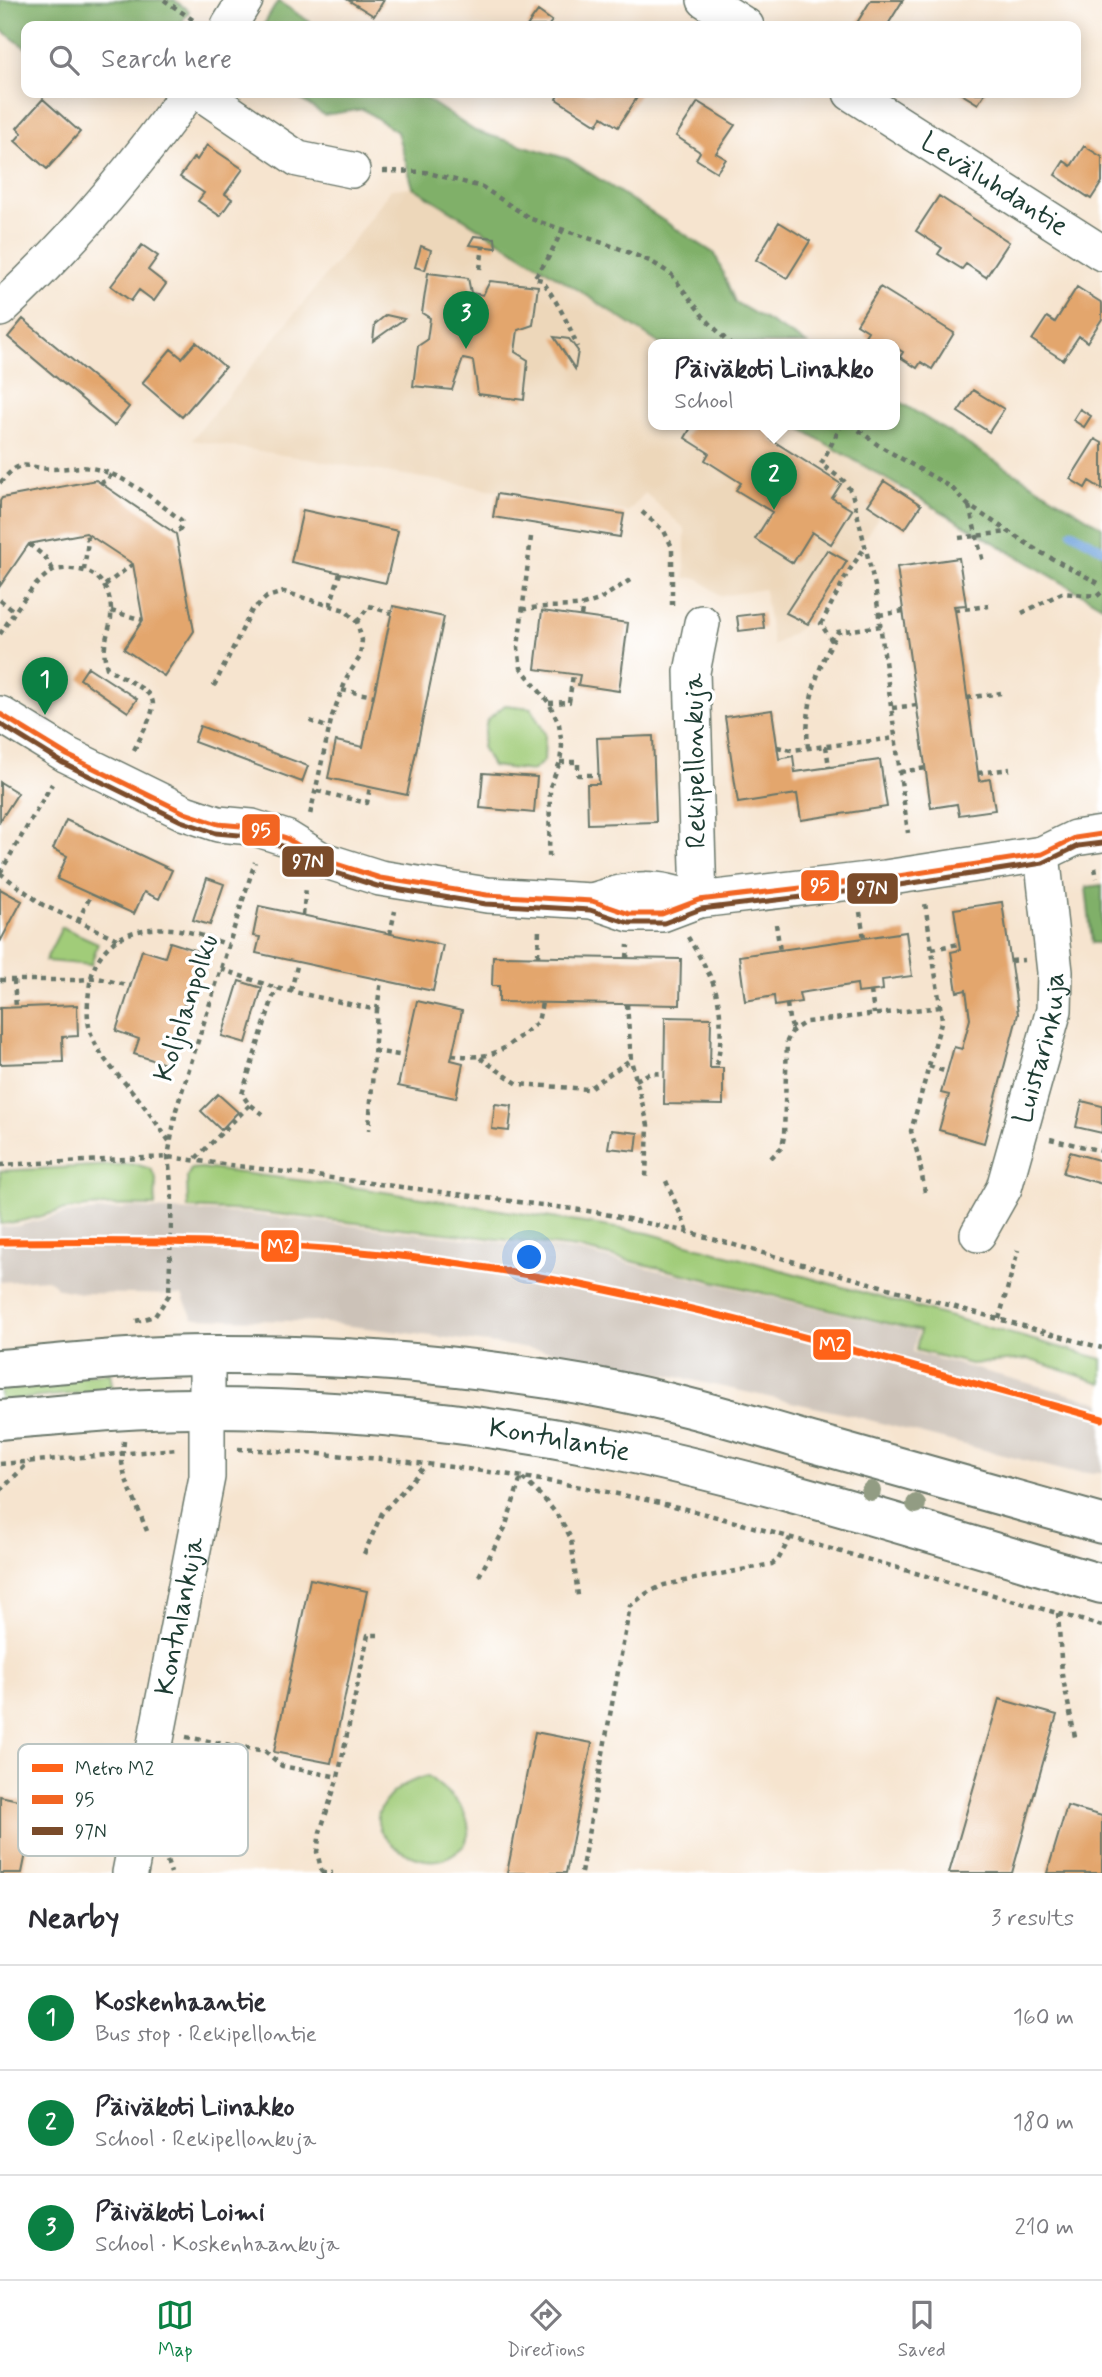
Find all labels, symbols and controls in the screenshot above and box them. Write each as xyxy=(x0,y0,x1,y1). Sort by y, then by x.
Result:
search box xyxy=(21,21,1081,98)
icon: search xyxy=(45,41,83,79)
text: Search here xyxy=(101,43,232,77)
street label: Leväluhdantie xyxy=(913,124,1075,245)
pin: 3 xyxy=(443,291,489,349)
popup xyxy=(648,339,900,430)
text: Päiväkoti Liinakko xyxy=(674,353,874,387)
text: School xyxy=(674,387,734,417)
pin: 2 xyxy=(751,452,797,510)
pin: 1 xyxy=(22,657,68,715)
street label: Rekipellonkuja xyxy=(676,673,716,849)
line badge: 95 xyxy=(241,813,281,847)
text: 95 xyxy=(251,819,271,844)
line badge: 97N xyxy=(281,845,335,878)
text: 97N xyxy=(292,850,324,875)
line badge: 95 xyxy=(800,869,840,902)
line badge: 97N xyxy=(846,872,899,905)
text: 95 xyxy=(810,874,830,899)
text: 97N xyxy=(856,877,888,902)
street label: Koljolanpolku xyxy=(146,930,228,1086)
street label: Luistarinkuja xyxy=(1005,972,1073,1128)
line badge: M2 xyxy=(260,1229,300,1263)
text: M2 xyxy=(267,1235,294,1260)
your location xyxy=(512,1240,546,1274)
line badge: M2 xyxy=(812,1328,852,1361)
text: M2 xyxy=(819,1333,846,1358)
street label: Kontulantie xyxy=(487,1410,634,1471)
street label: Kontulankuja xyxy=(147,1533,214,1698)
legend xyxy=(18,1744,248,1856)
text: Metro M2 xyxy=(75,1757,154,1782)
text: 95 xyxy=(75,1788,94,1813)
text: 97N xyxy=(75,1820,107,1845)
text: Nearby xyxy=(28,1899,119,1938)
text: 3 results xyxy=(991,1904,1074,1934)
text: Koskenhaantie xyxy=(95,1986,266,2020)
text: 1 xyxy=(46,2003,56,2033)
text: 160 m xyxy=(1013,2003,1074,2033)
text: Bus stop · Rekipellontie xyxy=(95,2020,317,2050)
text: Päiväkoti Liinakko xyxy=(95,2091,295,2125)
text: 2 xyxy=(45,2108,57,2138)
text: 180 m xyxy=(1013,2108,1074,2138)
text: School · Rekipellonkuja xyxy=(95,2125,316,2155)
text: Päiväkoti Loimi xyxy=(95,2196,265,2230)
text: 3 xyxy=(46,2213,56,2243)
text: 210 m xyxy=(1014,2213,1074,2243)
text: School · Koskenhaankuja xyxy=(95,2230,340,2260)
tab: Map xyxy=(156,2296,194,2363)
tab: Directions xyxy=(507,2296,585,2363)
tab: Saved xyxy=(898,2296,946,2363)

